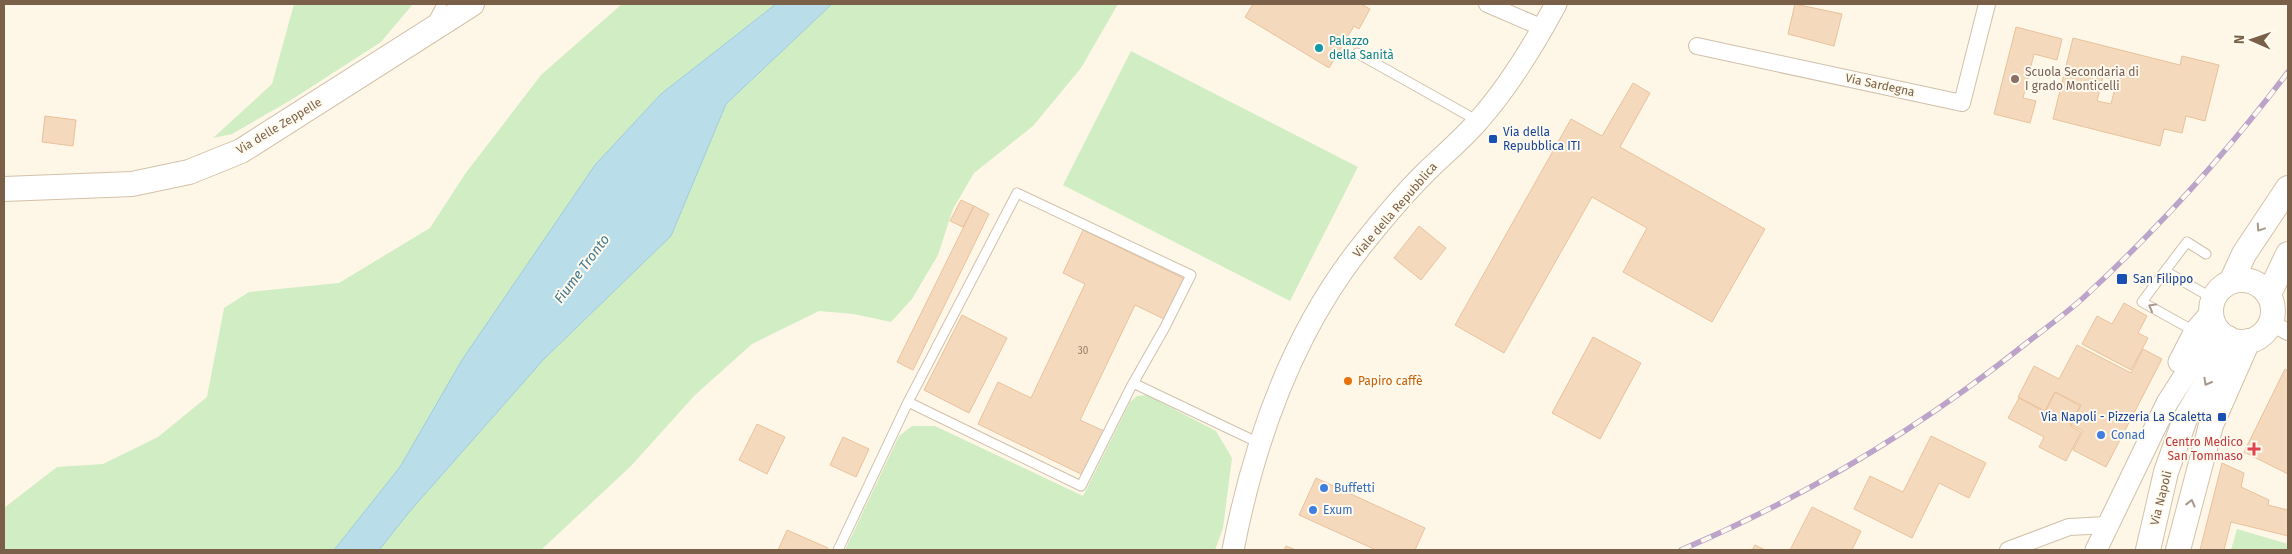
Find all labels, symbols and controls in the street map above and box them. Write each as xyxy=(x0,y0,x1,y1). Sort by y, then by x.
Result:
north arrow xyxy=(2227,15,2277,65)
place label: Palazzo della Sanità xyxy=(1329,34,1394,62)
text: N xyxy=(2231,35,2248,45)
marker: Palazzo della Sanità xyxy=(1313,42,1325,54)
place label: Scuola Secondaria di I grado Monticelli xyxy=(2025,65,2139,93)
street label: Via Sardegna xyxy=(1844,71,1916,99)
marker: Scuola Secondaria di I grado Monticelli xyxy=(2009,73,2021,85)
street label: Via delle Zeppelle xyxy=(234,95,324,157)
place label: Via della Repubblica ITI xyxy=(1503,125,1581,153)
marker: Via della Repubblica ITI xyxy=(1487,133,1499,145)
street label: Viale della Repubblica xyxy=(1350,160,1440,260)
one-way arrow xyxy=(2257,223,2267,232)
water label: Fiume Tronto xyxy=(551,231,613,307)
marker: San Filippo xyxy=(2115,272,2129,286)
place label: San Filippo xyxy=(2133,272,2193,286)
one-way arrow xyxy=(2149,303,2158,313)
house number: 30 xyxy=(1078,345,1089,357)
place label: Papiro caffè xyxy=(1358,374,1422,388)
marker: Papiro caffè xyxy=(1342,375,1354,387)
one-way arrow xyxy=(2203,377,2213,386)
place label: Via Napoli - Pizzeria La Scaletta xyxy=(2041,410,2212,424)
marker: Via Napoli - Pizzeria La Scaletta xyxy=(2216,411,2228,423)
place label: Conad xyxy=(2111,428,2145,442)
marker: Conad xyxy=(2095,429,2107,441)
place label: Centro Medico San Tommaso xyxy=(2165,435,2243,463)
marker: Centro Medico San Tommaso xyxy=(2247,442,2261,456)
street label: Via Napoli xyxy=(2147,469,2175,527)
place label: Buffetti xyxy=(1334,481,1375,495)
marker: Buffetti xyxy=(1318,482,1330,494)
one-way arrow xyxy=(2185,499,2195,508)
place label: Exum xyxy=(1323,503,1352,517)
marker: Exum xyxy=(1307,504,1319,516)

